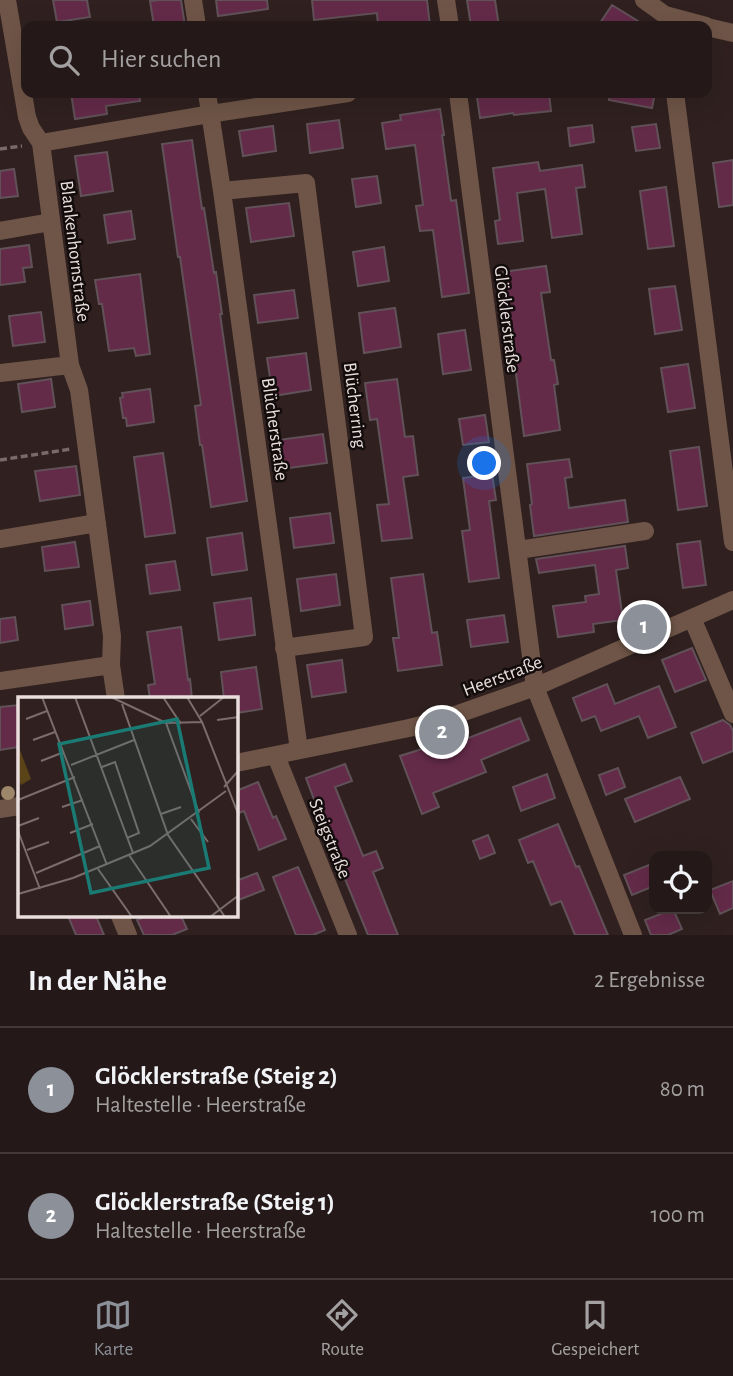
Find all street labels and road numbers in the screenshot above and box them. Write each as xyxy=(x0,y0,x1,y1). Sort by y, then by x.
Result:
street label: Blankenhornstraße xyxy=(56,179,93,323)
street label: Glöcklerstraße xyxy=(491,264,523,374)
street label: Blücherring xyxy=(340,361,369,450)
street label: Blücherstraße xyxy=(258,377,291,482)
street label: Heerstraße xyxy=(460,653,545,700)
street label: Steigstraße xyxy=(305,796,354,881)

